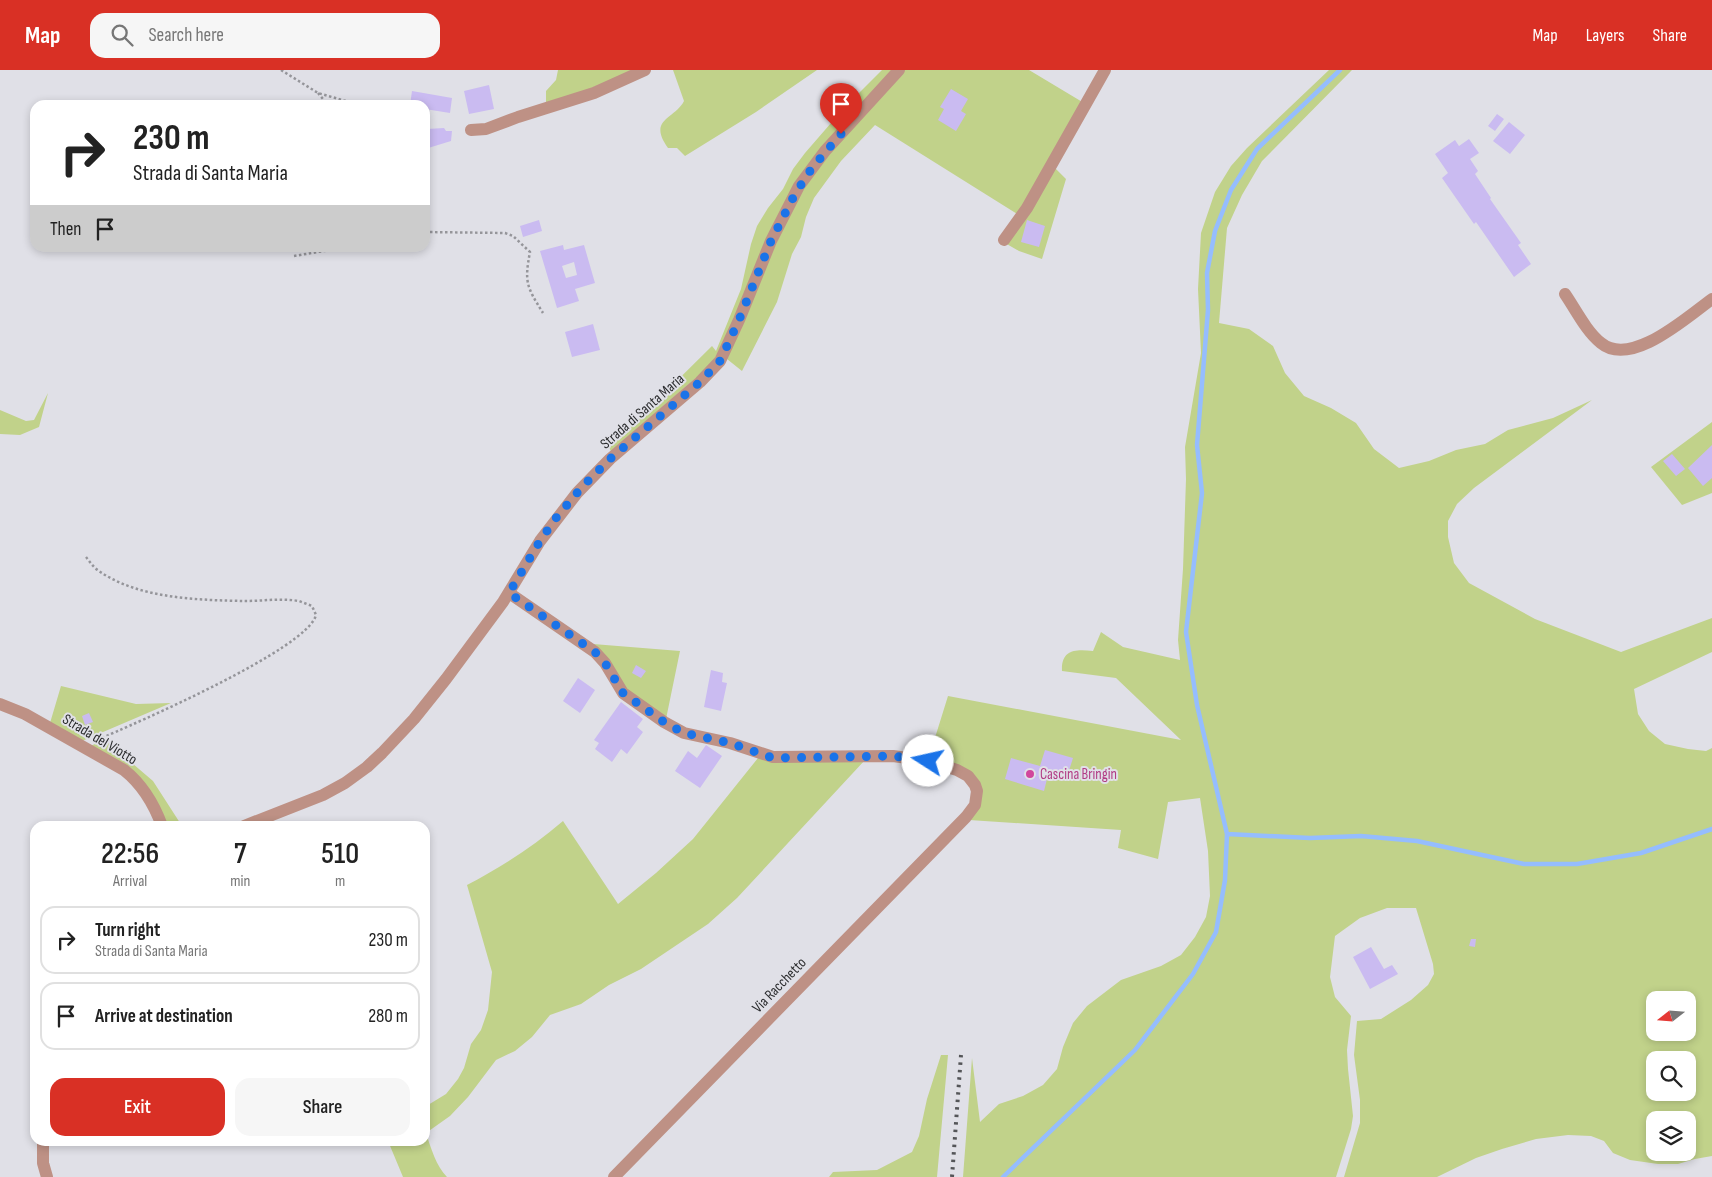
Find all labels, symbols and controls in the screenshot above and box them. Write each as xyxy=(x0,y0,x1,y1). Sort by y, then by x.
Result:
search box xyxy=(90,13,440,58)
text: Map xyxy=(25,21,60,50)
icon: search xyxy=(108,21,136,49)
text: Search here xyxy=(148,24,224,47)
text: Map xyxy=(1533,25,1558,46)
text: Layers xyxy=(1586,25,1625,46)
text: Share xyxy=(1653,25,1687,46)
pin xyxy=(820,83,862,134)
icon: arrive xyxy=(827,90,855,118)
text: 230 m xyxy=(133,117,209,160)
icon: right xyxy=(50,120,115,185)
text: Strada di Santa Maria xyxy=(133,160,288,187)
icon: arrive xyxy=(91,215,119,243)
text: Then xyxy=(50,218,81,241)
street label: Strada di Santa Maria xyxy=(596,369,689,453)
street label: Strada del Viotto xyxy=(59,710,141,769)
position arrow xyxy=(901,734,953,786)
place label: Cascina Bringin xyxy=(1040,765,1117,784)
marker: Cascina Bringin xyxy=(1024,768,1036,780)
text: 22:56 xyxy=(101,836,159,872)
text: 7 xyxy=(234,836,247,872)
text: 510 xyxy=(321,836,359,872)
text: Arrival xyxy=(113,872,147,891)
text: min xyxy=(230,872,250,891)
text: m xyxy=(335,872,345,891)
text: Turn right xyxy=(95,919,160,942)
icon: right xyxy=(52,926,80,954)
text: 230 m xyxy=(368,929,408,952)
text: Strada di Santa Maria xyxy=(95,942,208,961)
street label: Via Racchetto xyxy=(748,954,810,1017)
north arrow xyxy=(1646,991,1696,1041)
map controls xyxy=(1646,991,1696,1161)
icon: arrive xyxy=(52,1002,80,1030)
text: Arrive at destination xyxy=(95,1005,233,1028)
text: 280 m xyxy=(368,1005,408,1028)
button: search xyxy=(1646,1051,1696,1101)
button: Exit xyxy=(50,1078,225,1136)
button: Share xyxy=(235,1078,410,1136)
button: layers xyxy=(1646,1111,1696,1161)

